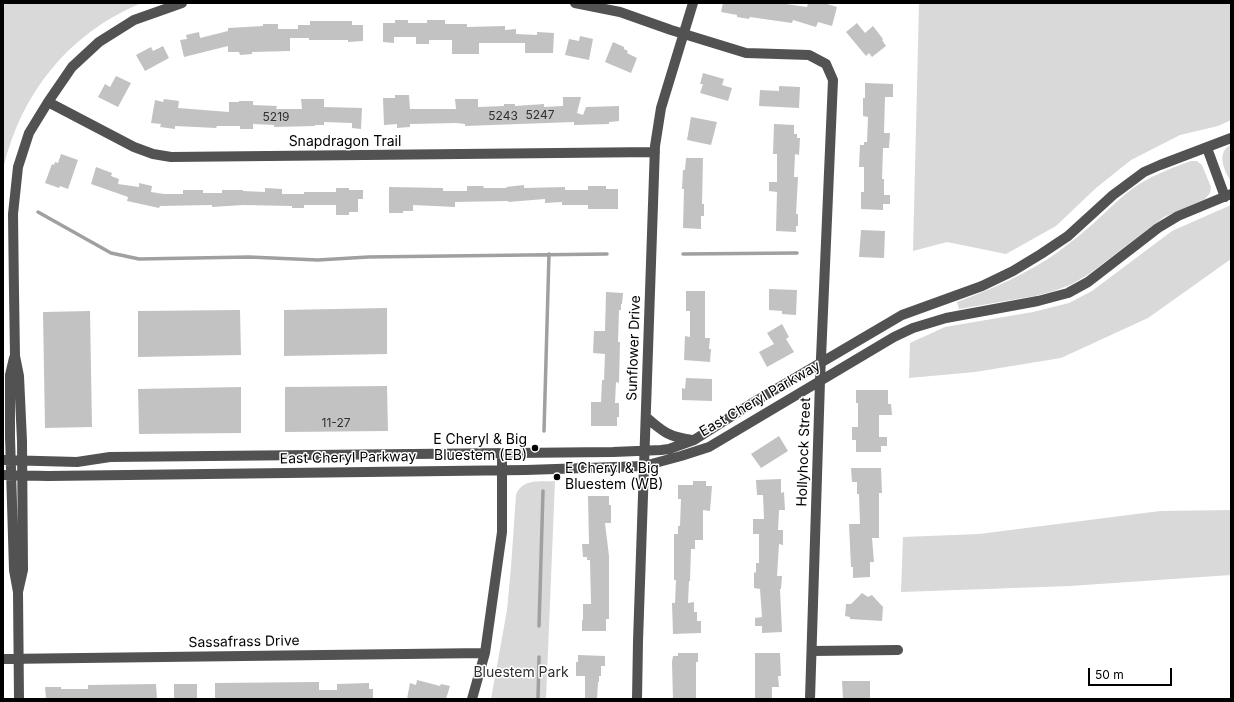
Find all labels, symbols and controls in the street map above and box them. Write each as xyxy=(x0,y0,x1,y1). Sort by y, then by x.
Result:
house number: 5247 xyxy=(526,108,554,122)
house number: 5243 xyxy=(488,109,518,123)
house number: 5219 xyxy=(263,110,289,124)
street label: Snapdragon Trail xyxy=(289,134,401,150)
street label: Sunflower Drive xyxy=(624,295,644,401)
street label: East Cheryl Parkway xyxy=(697,358,823,440)
street label: Hollyhock Street xyxy=(794,397,814,507)
house number: 11-27 xyxy=(322,416,350,430)
place label: E Cheryl & Big Bluestem (EB) xyxy=(433,432,527,464)
marker: E Cheryl & Big Bluestem (EB) xyxy=(530,443,540,453)
street label: East Cheryl Parkway xyxy=(280,448,416,468)
place label: E Cheryl & Big Bluestem (WB) xyxy=(565,461,663,494)
marker: E Cheryl & Big Bluestem (WB) xyxy=(552,472,562,482)
street label: Sassafrass Drive xyxy=(188,633,300,651)
scale bar xyxy=(1090,660,1174,686)
park label: Bluestem Park xyxy=(473,665,569,681)
text: 50 m xyxy=(1095,667,1124,682)

